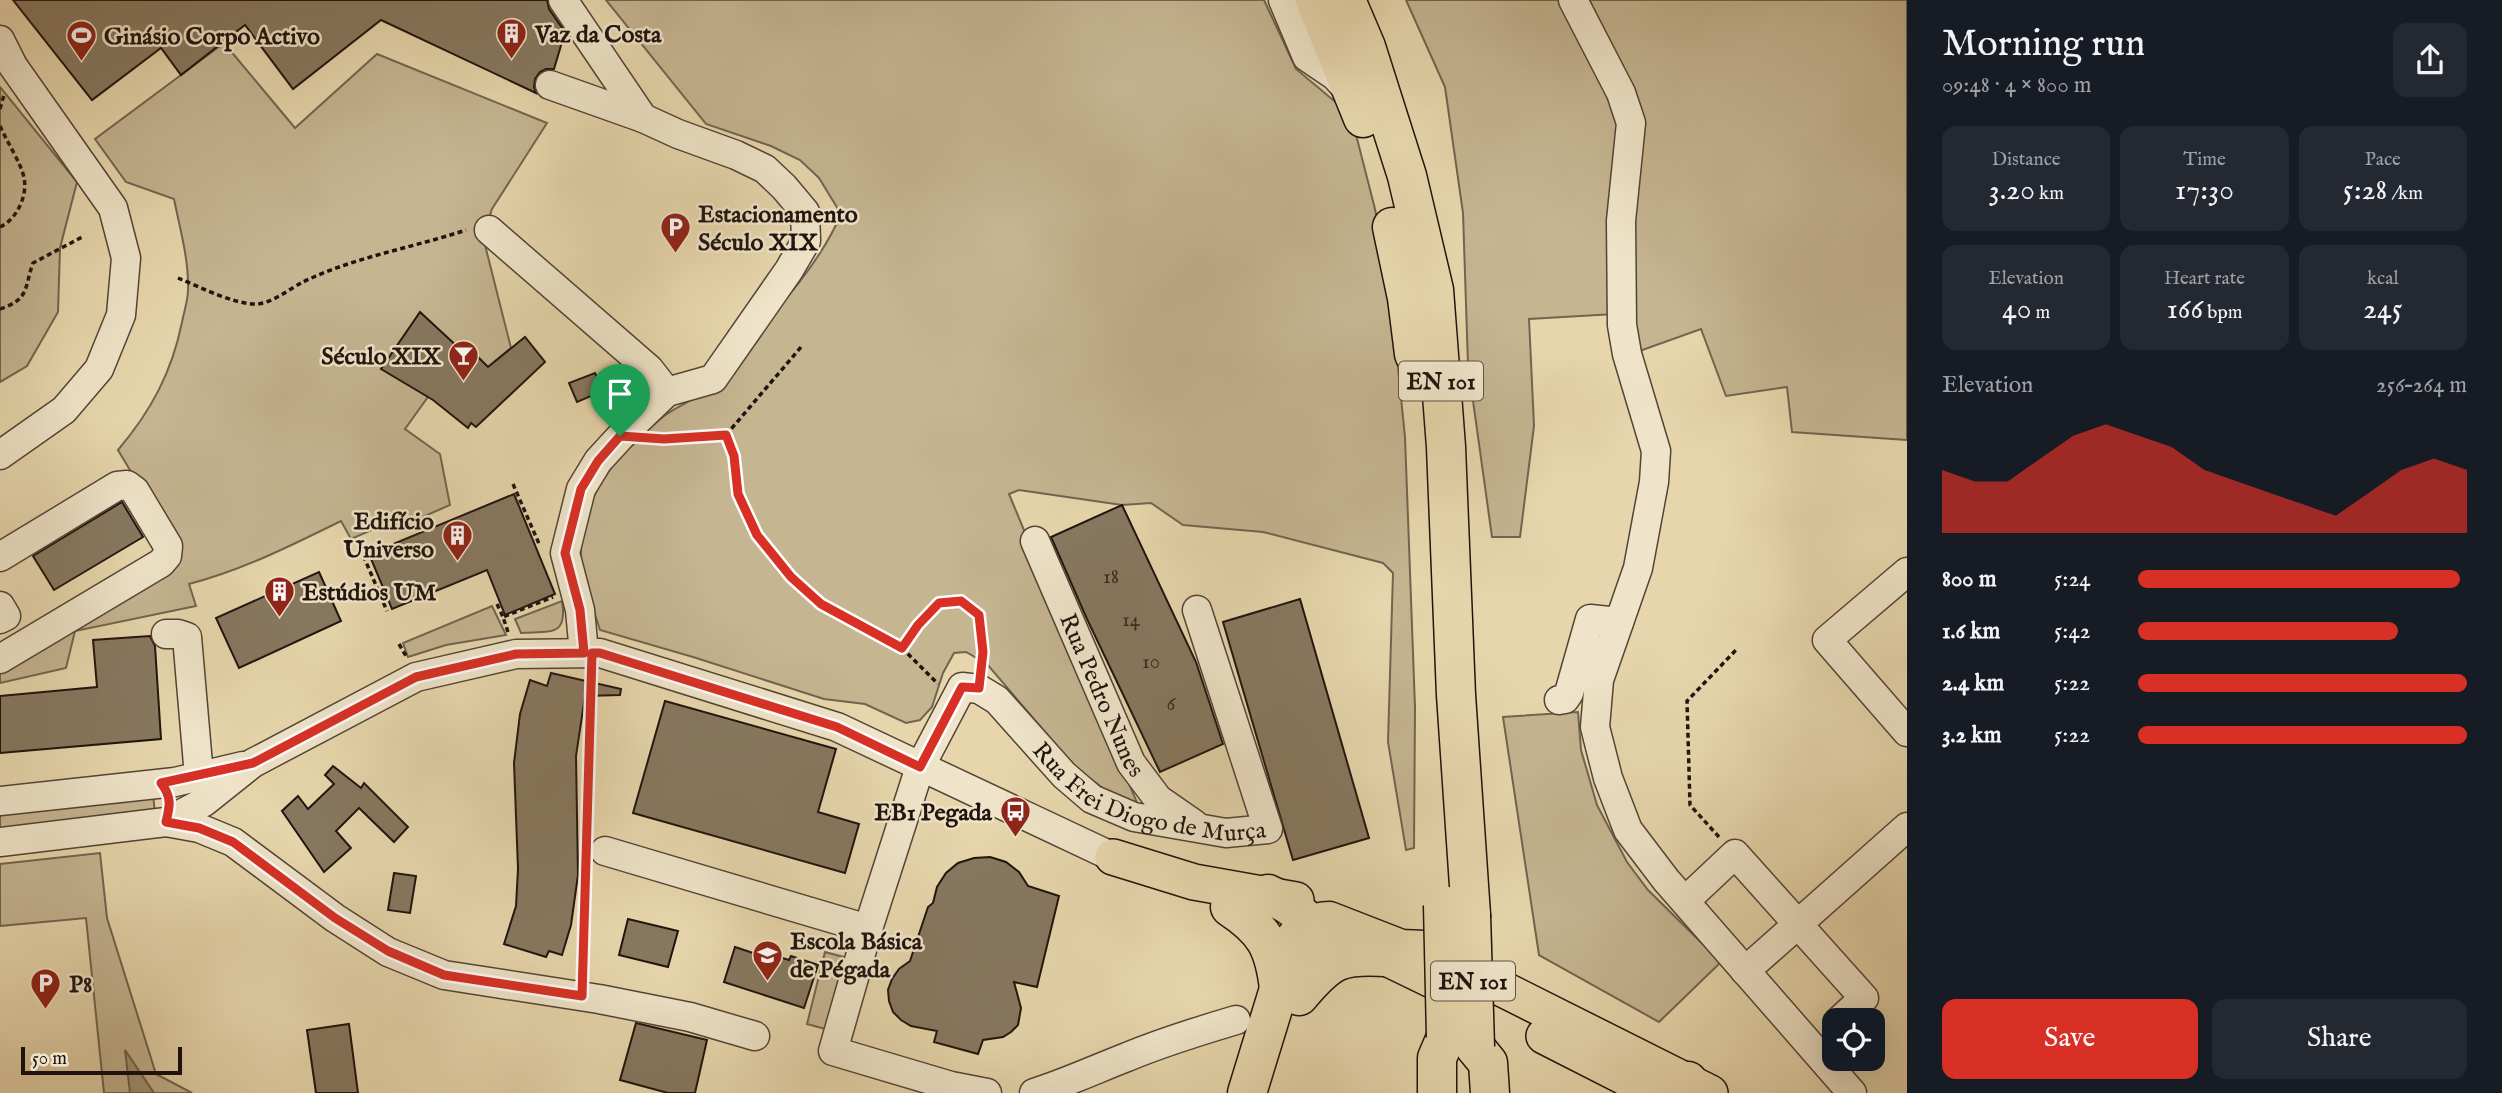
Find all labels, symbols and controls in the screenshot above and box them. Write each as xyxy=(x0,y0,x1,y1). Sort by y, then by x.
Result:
building icon: Vaz da Costa xyxy=(495,17,529,61)
sports icon: Ginásio Corpo Activo xyxy=(64,19,98,63)
place label: Vaz da Costa xyxy=(534,20,662,51)
text: Morning run xyxy=(1942,21,2145,69)
place label: Ginásio Corpo Activo xyxy=(104,22,320,53)
button: share xyxy=(2393,23,2467,97)
text: 09:48 · 4 × 800 m xyxy=(1942,71,2092,100)
text: Distance xyxy=(1992,148,2061,172)
text: Time xyxy=(2183,148,2226,172)
text: Pace xyxy=(2365,148,2401,172)
text: 3.20 xyxy=(1988,172,2035,210)
text: 17:30 xyxy=(2175,172,2234,210)
text: 5:28 xyxy=(2343,172,2387,210)
text: km xyxy=(2035,182,2064,206)
text: /km xyxy=(2387,182,2423,206)
place label: Estacionamento Século XIX xyxy=(698,200,858,259)
parking icon: Estacionamento Século XIX xyxy=(658,211,692,255)
text: Elevation xyxy=(1988,267,2064,291)
text: Heart rate xyxy=(2164,267,2245,291)
text: kcal xyxy=(2367,267,2399,291)
text: 40 xyxy=(2002,291,2031,329)
text: 166 xyxy=(2167,291,2203,329)
text: 245 xyxy=(2363,291,2403,329)
text: m xyxy=(2031,301,2050,325)
text: bpm xyxy=(2203,301,2242,325)
bar icon: Século XIX xyxy=(447,339,481,383)
place label: Século XIX xyxy=(321,342,442,373)
road number: EN 101 xyxy=(1399,362,1483,400)
pin xyxy=(590,364,650,436)
text: Elevation xyxy=(1942,371,2033,400)
text: 256–264 m xyxy=(2376,371,2467,400)
icon: arrive xyxy=(601,375,639,413)
place label: Edifício Universo xyxy=(342,507,434,566)
building icon: Edifício Universo xyxy=(440,518,474,562)
house number: 18 xyxy=(1103,564,1119,591)
text: 800 m xyxy=(1942,565,1996,594)
text: 5:24 xyxy=(2054,565,2090,594)
building icon: Estúdios UM xyxy=(262,575,296,619)
place label: Estúdios UM xyxy=(302,578,437,609)
house number: 14 xyxy=(1122,607,1141,634)
street label: Rua Pedro Nunes xyxy=(1051,609,1151,784)
text: 1.6 km xyxy=(1942,617,2000,646)
text: 5:42 xyxy=(2054,617,2090,646)
house number: 10 xyxy=(1142,649,1160,676)
text: 2.4 km xyxy=(1942,669,2004,698)
text: 5:22 xyxy=(2054,669,2090,698)
house number: 6 xyxy=(1167,691,1177,718)
text: 3.2 km xyxy=(1942,721,2001,750)
text: 5:22 xyxy=(2054,721,2090,750)
street label: Rua Frei Diogo de Murça xyxy=(1025,736,1268,850)
bus stop icon: EB1 Pegada xyxy=(998,795,1032,839)
place label: EB1 Pegada xyxy=(874,798,993,829)
place label: Escola Básica de Pégada xyxy=(790,927,923,986)
school or university icon: Escola Básica de Pégada xyxy=(750,938,784,982)
road number: EN 101 xyxy=(1431,962,1515,1000)
parking icon: P8 xyxy=(29,967,63,1011)
place label: P8 xyxy=(69,970,92,1001)
button: Save xyxy=(1942,999,2198,1079)
button: Share xyxy=(2212,999,2467,1079)
map controls xyxy=(1822,1008,1885,1071)
button: locate xyxy=(1822,1008,1885,1071)
scale bar xyxy=(21,1044,182,1076)
text: 50 m xyxy=(32,1047,67,1071)

